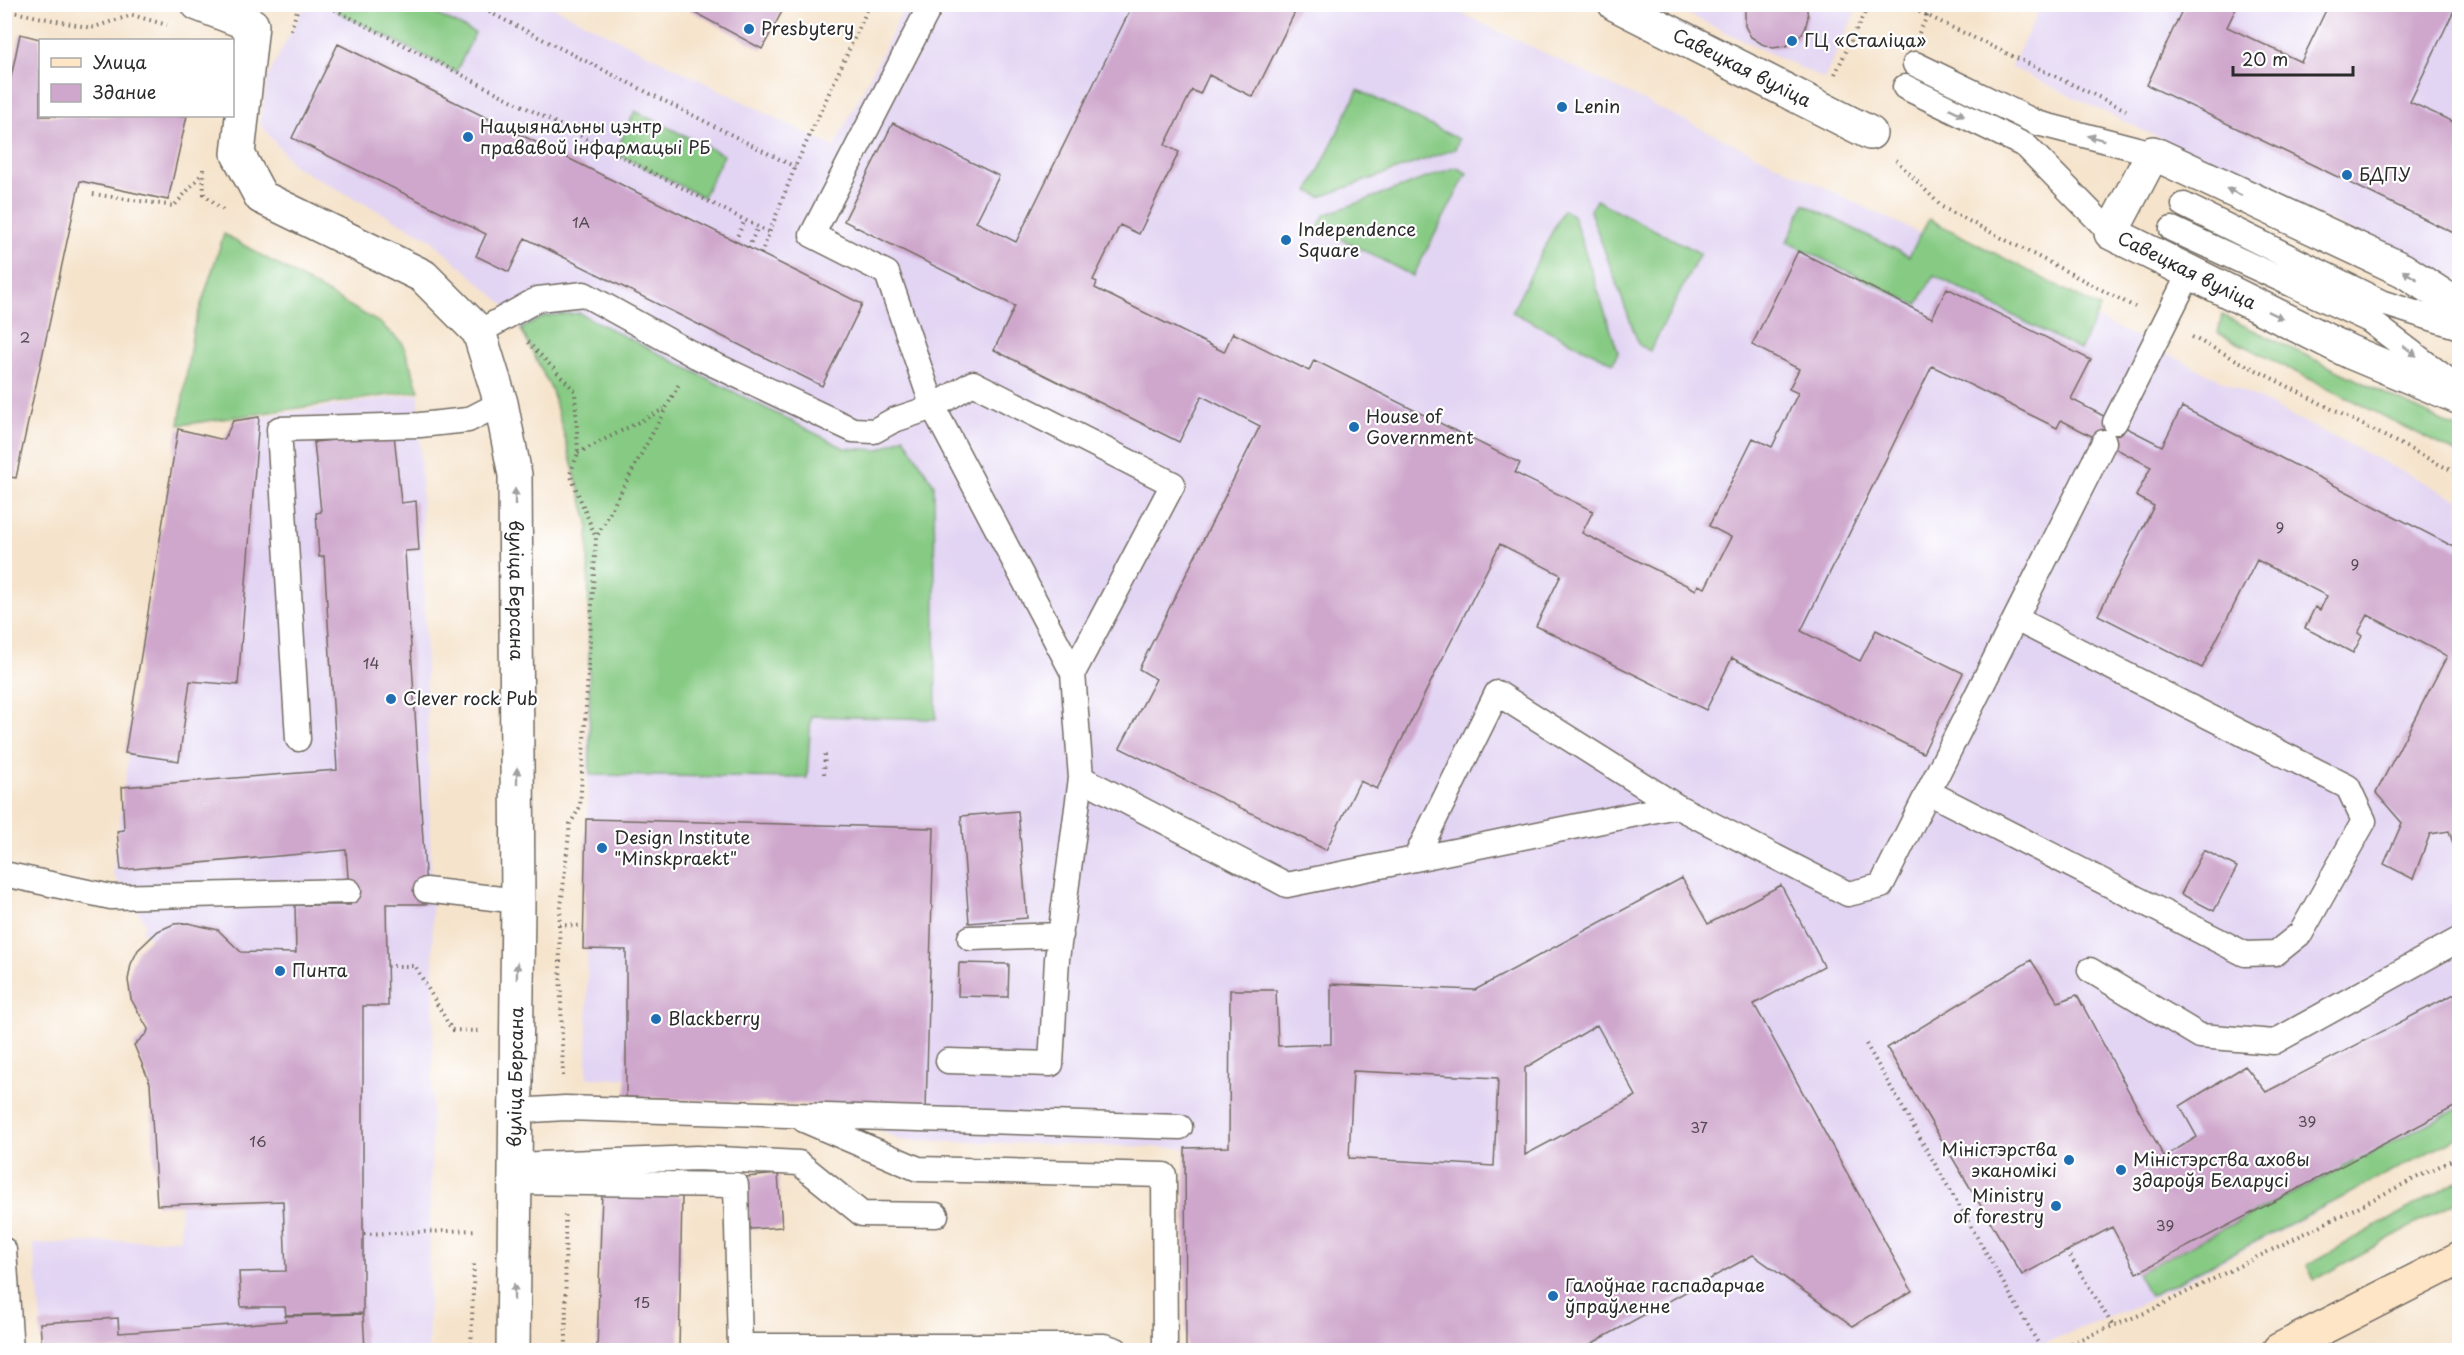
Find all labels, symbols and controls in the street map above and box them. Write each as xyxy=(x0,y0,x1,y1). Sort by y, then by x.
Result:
place label: Presbytery xyxy=(761,14,854,41)
street label: Савецкая вуліца xyxy=(1669,20,1816,113)
marker: Presbytery xyxy=(742,22,756,36)
place label: ГЦ «Сталіца» xyxy=(1804,26,1926,53)
marker: ГЦ «Сталіца» xyxy=(1785,34,1799,48)
legend xyxy=(39,39,234,117)
scale bar xyxy=(2233,39,2353,77)
text: 20 m xyxy=(2242,45,2288,72)
text: Улица xyxy=(93,48,147,75)
text: Здание xyxy=(93,78,156,105)
place label: Lenin xyxy=(1574,92,1620,119)
marker: Lenin xyxy=(1555,100,1569,114)
one-way arrow xyxy=(1949,108,1966,117)
place label: Нацыянальны цэнтр прававой інфармацыі РБ xyxy=(480,112,710,160)
marker: Нацыянальны цэнтр прававой інфармацыі РБ xyxy=(461,130,475,144)
one-way arrow xyxy=(2087,133,2105,143)
place label: БДПУ xyxy=(2359,160,2411,187)
marker: БДПУ xyxy=(2340,168,2354,182)
one-way arrow xyxy=(2226,187,2243,196)
house number: 1А xyxy=(572,210,590,233)
place label: Independence Square xyxy=(1298,215,1416,263)
street label: Савецкая вуліца xyxy=(2113,223,2261,315)
marker: Independence Square xyxy=(1279,233,1293,247)
one-way arrow xyxy=(2402,270,2418,281)
one-way arrow xyxy=(2266,309,2284,319)
house number: 2 xyxy=(20,325,30,348)
one-way arrow xyxy=(2402,345,2417,357)
place label: House of Government xyxy=(1366,402,1474,450)
marker: House of Government xyxy=(1347,420,1361,434)
one-way arrow xyxy=(510,488,520,507)
house number: 9 xyxy=(2276,515,2284,538)
street label: вуліца Берсана xyxy=(503,520,531,661)
house number: 9 xyxy=(2351,552,2359,575)
house number: 14 xyxy=(363,651,379,674)
place label: Clever rock Pub xyxy=(403,684,538,711)
marker: Clever rock Pub xyxy=(384,692,398,706)
one-way arrow xyxy=(512,767,522,786)
place label: Design Institute "Minskpraekt" xyxy=(614,823,750,871)
marker: Design Institute "Minskpraekt" xyxy=(595,841,609,855)
place label: Пинта xyxy=(292,956,348,983)
one-way arrow xyxy=(512,962,522,981)
marker: Пинта xyxy=(273,964,287,978)
place label: Blackberry xyxy=(668,1004,760,1031)
street label: вуліца Берсана xyxy=(500,1006,529,1147)
marker: Blackberry xyxy=(649,1012,663,1026)
house number: 39 xyxy=(2298,1109,2316,1132)
house number: 37 xyxy=(1690,1115,1708,1138)
house number: 16 xyxy=(249,1129,267,1152)
place label: Міністэрства эканомікі xyxy=(1942,1135,2058,1183)
place label: Міністэрства аховы здароўя Беларусі xyxy=(2132,1145,2310,1193)
marker: Міністэрства эканомікі xyxy=(2062,1153,2076,1167)
marker: Міністэрства аховы здароўя Беларусі xyxy=(2114,1163,2128,1177)
place label: Ministry of forestry xyxy=(1953,1181,2044,1229)
marker: Ministry of forestry xyxy=(2049,1199,2063,1213)
house number: 39 xyxy=(2156,1213,2174,1236)
place label: Галоўнае гаспадарчае ўпраўленне xyxy=(1565,1271,1765,1319)
one-way arrow xyxy=(509,1283,519,1302)
marker: Галоўнае гаспадарчае ўпраўленне xyxy=(1546,1289,1560,1303)
house number: 15 xyxy=(634,1290,650,1313)

